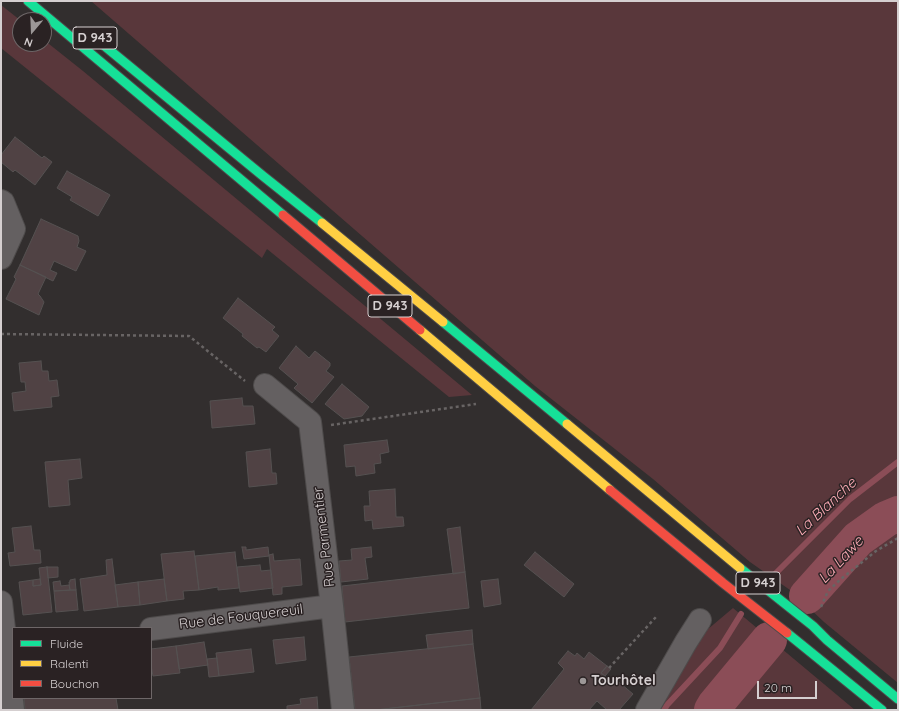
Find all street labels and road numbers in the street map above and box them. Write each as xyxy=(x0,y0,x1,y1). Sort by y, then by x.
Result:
road number: D 943 xyxy=(73,27,117,49)
road number: D 943 xyxy=(368,295,412,317)
street label: Rue Parmentier xyxy=(310,486,338,588)
road number: D 943 xyxy=(736,572,780,594)
street label: Rue de Fouquereuil xyxy=(178,601,304,633)

